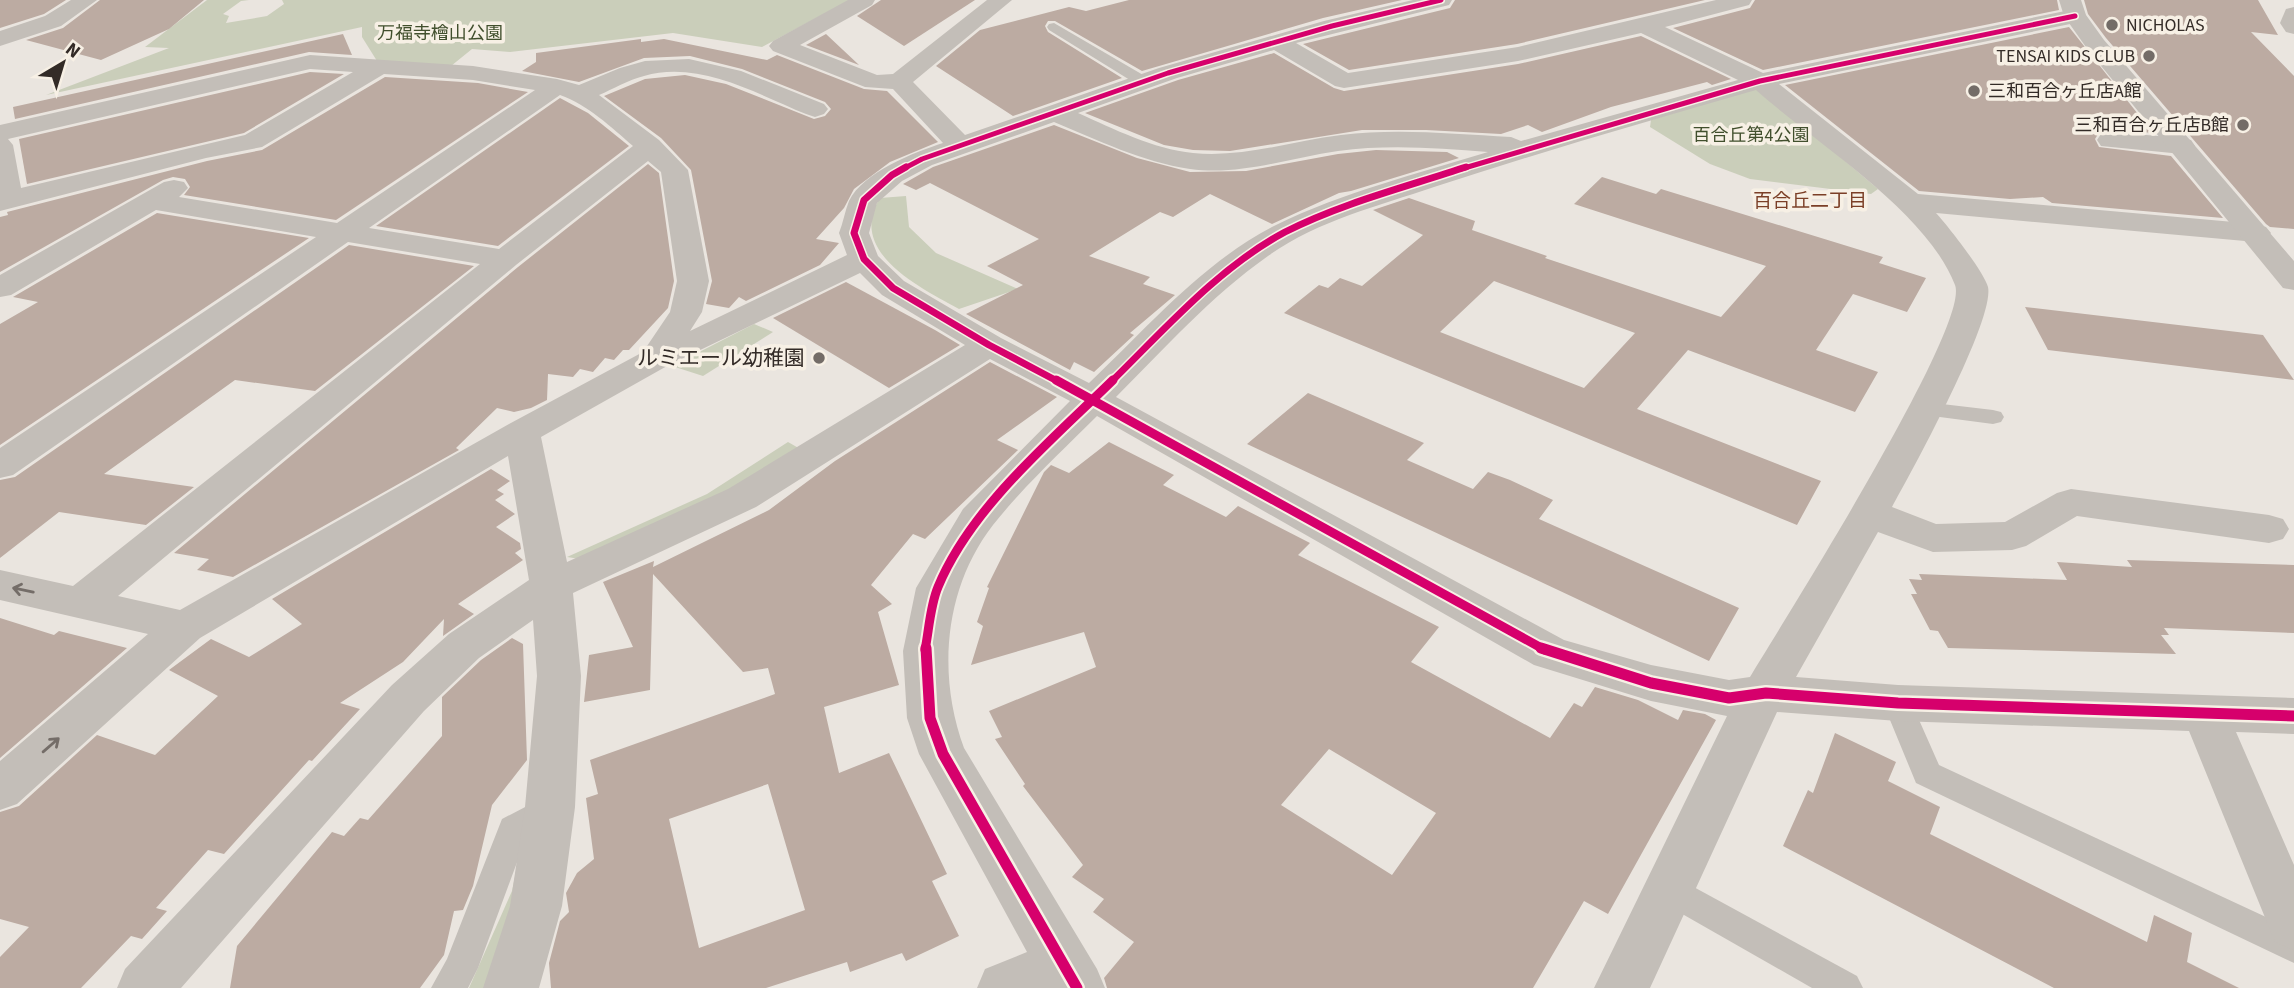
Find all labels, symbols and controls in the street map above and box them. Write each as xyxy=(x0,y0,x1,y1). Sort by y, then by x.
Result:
place label: NICHOLAS xyxy=(2126,13,2205,38)
marker: NICHOLAS xyxy=(2104,17,2120,33)
park label: 万福寺檜山公園 xyxy=(377,21,503,46)
north arrow xyxy=(28,28,98,98)
text: N xyxy=(59,36,86,65)
place label: TENSAI KIDS CLUB xyxy=(1996,44,2135,69)
marker: TENSAI KIDS CLUB xyxy=(2141,48,2157,64)
place label: 三和百合ヶ丘店A館 xyxy=(1988,79,2142,104)
marker: 三和百合ヶ丘店A館 xyxy=(1966,83,1982,99)
place label: 三和百合ヶ丘店B館 xyxy=(2074,113,2229,138)
marker: 三和百合ヶ丘店B館 xyxy=(2235,117,2251,133)
park label: 百合丘第4公園 xyxy=(1693,123,1809,148)
district label: 百合丘二丁目 xyxy=(1753,188,1867,215)
place label: ルミエール幼稚園 xyxy=(637,343,805,373)
marker: ルミエール幼稚園 xyxy=(811,350,827,366)
one-way arrow xyxy=(12,583,35,597)
one-way arrow xyxy=(42,737,60,753)

